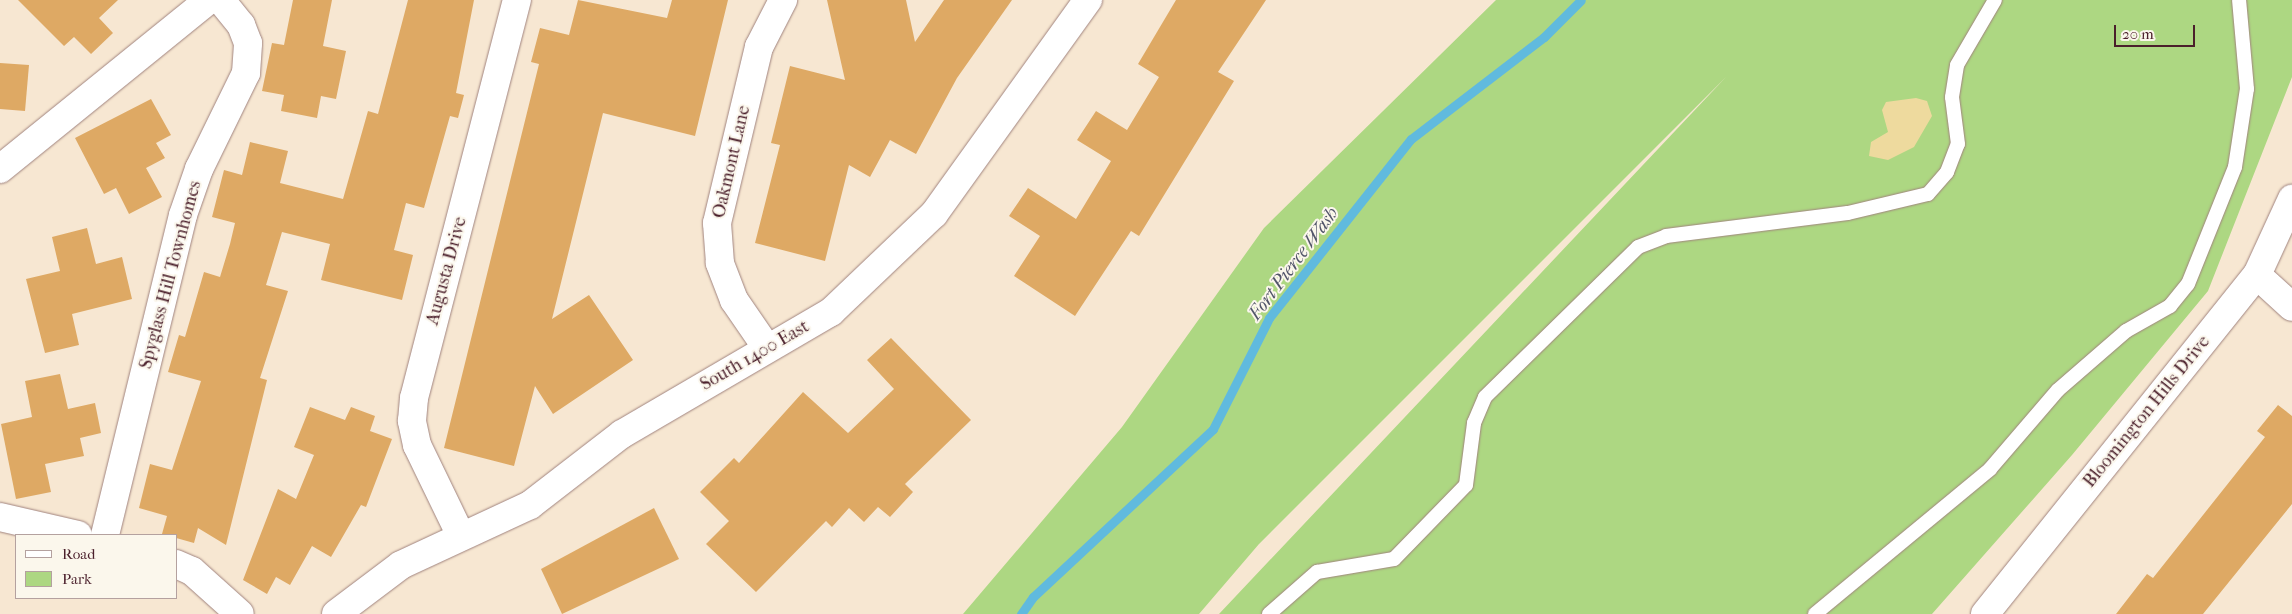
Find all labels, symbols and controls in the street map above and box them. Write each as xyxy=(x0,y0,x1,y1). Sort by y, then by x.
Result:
scale bar xyxy=(2117,15,2198,47)
text: 20 m xyxy=(2122,25,2154,43)
street label: Oakmont Lane xyxy=(709,104,755,220)
street label: Spyglass Hill Townhomes xyxy=(135,179,207,371)
water label: Fort Pierce Wash xyxy=(1244,203,1344,325)
street label: Augusta Drive xyxy=(422,215,472,327)
street label: South 1400 East xyxy=(697,316,813,396)
street label: Bloomington Hills Drive xyxy=(2079,332,2215,492)
legend xyxy=(15,534,178,599)
text: Road xyxy=(62,545,95,563)
text: Park xyxy=(62,570,92,588)

